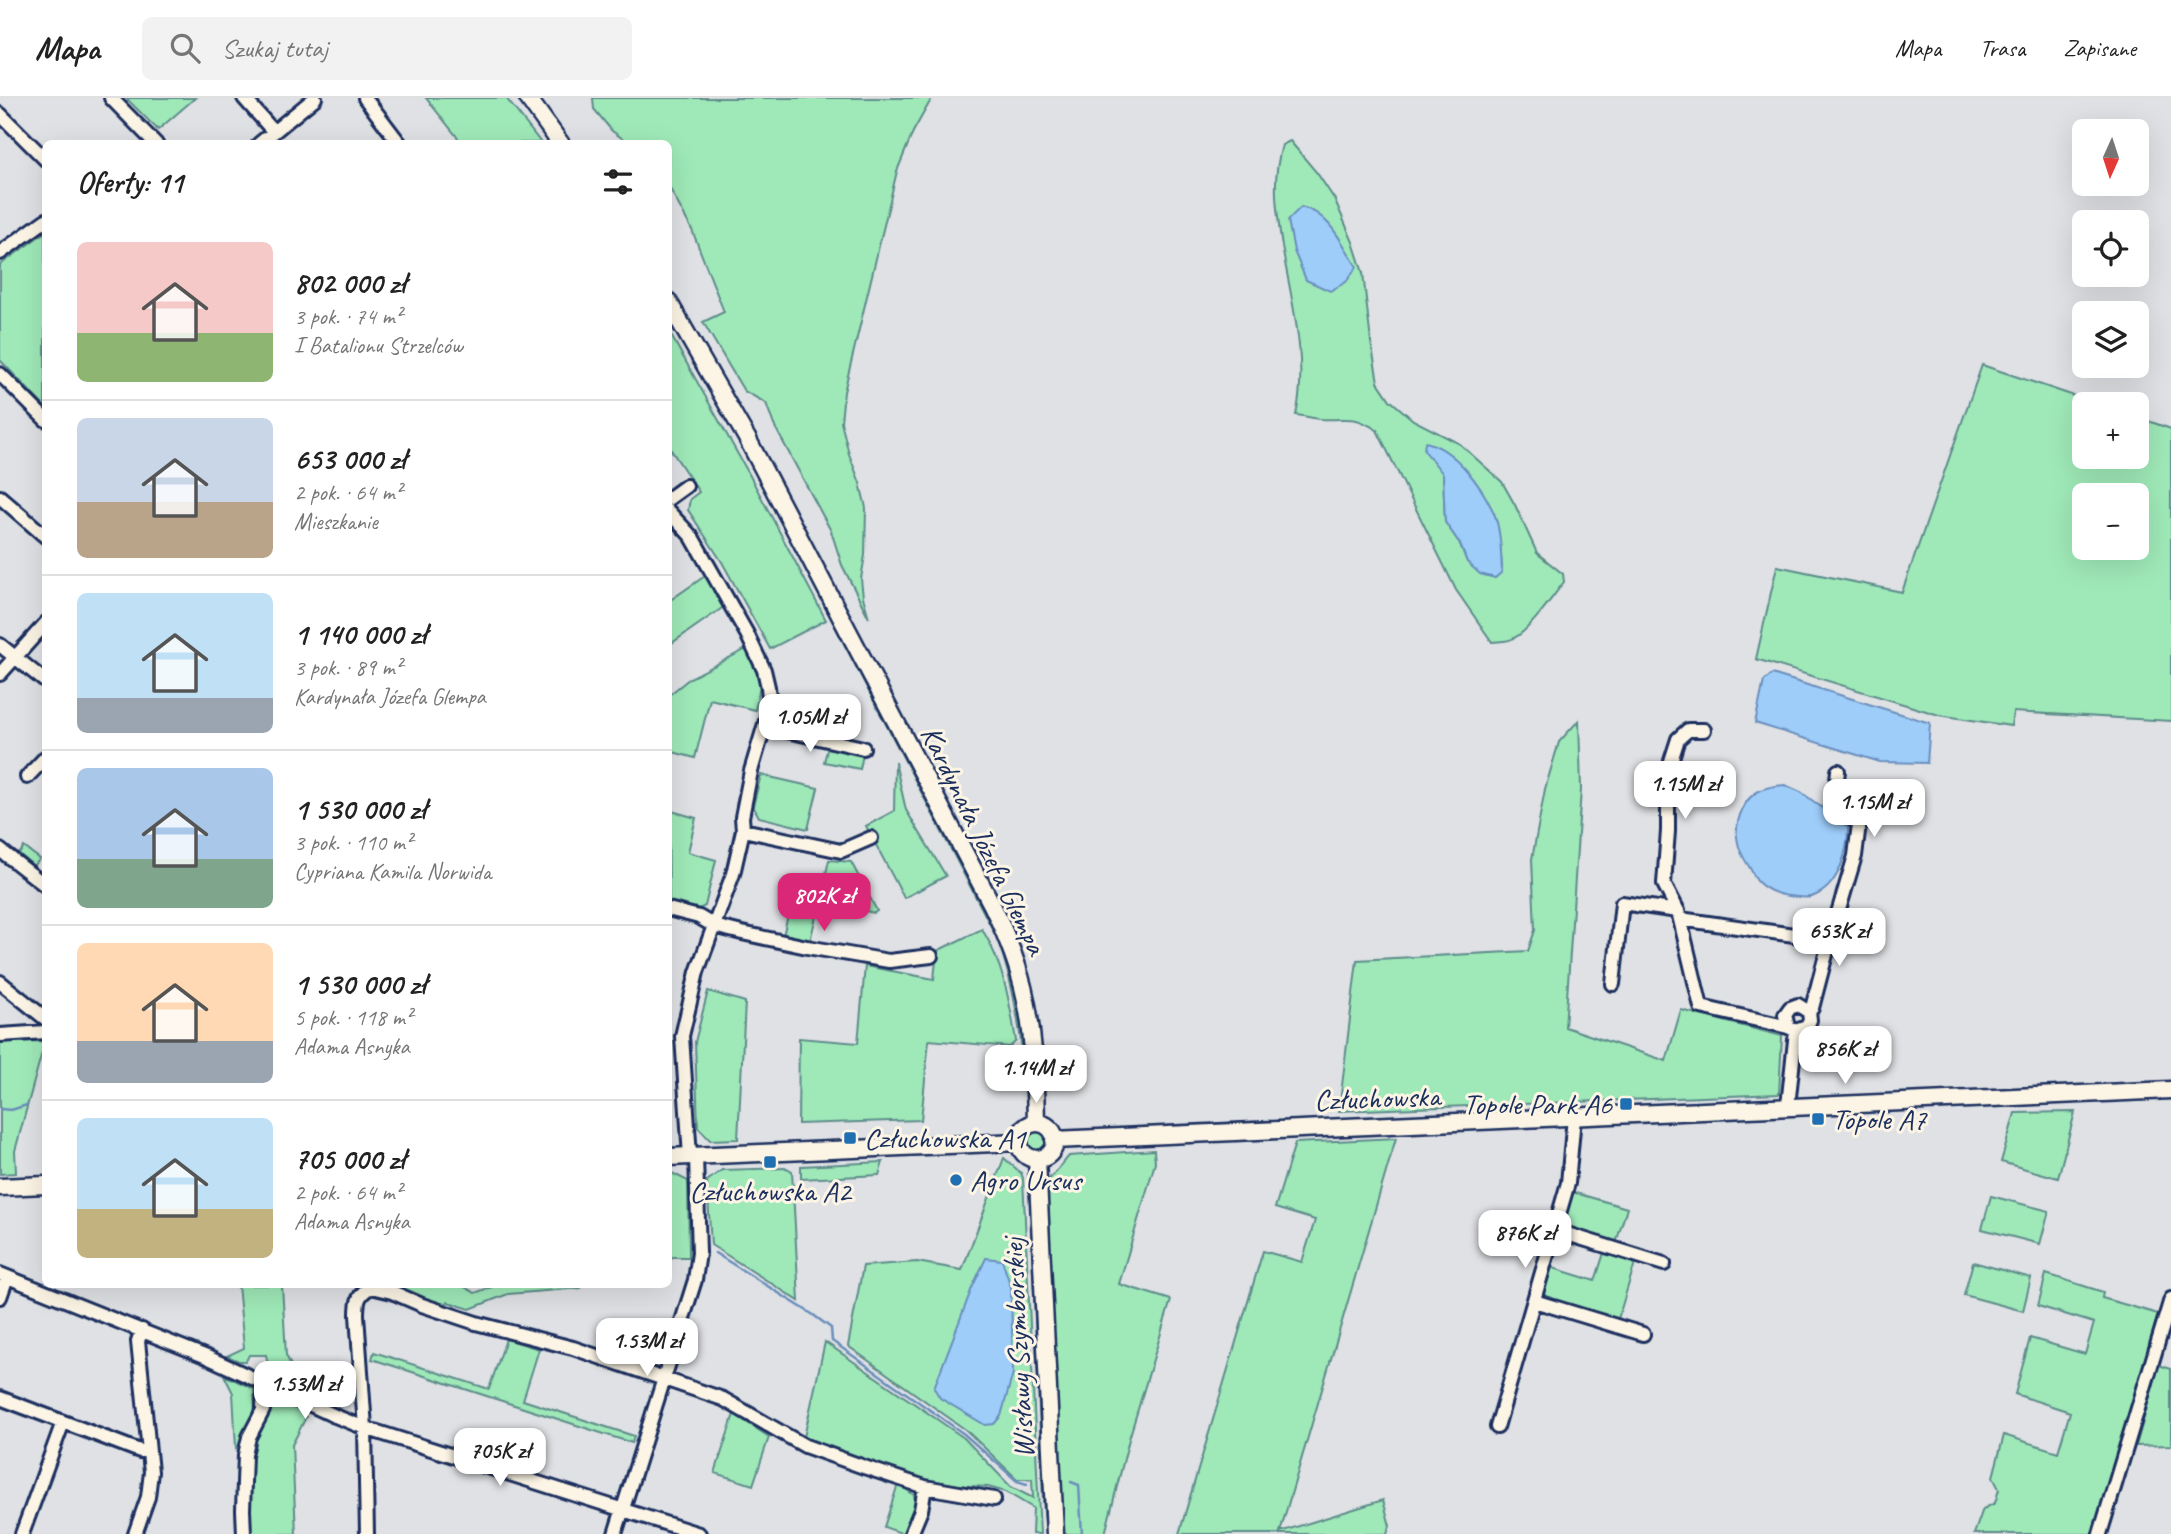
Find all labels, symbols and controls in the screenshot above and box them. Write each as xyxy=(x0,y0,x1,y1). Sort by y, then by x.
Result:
search box xyxy=(142,17,632,80)
text: Mapa xyxy=(35,27,100,69)
icon: search xyxy=(166,29,204,67)
text: Szukaj tutaj xyxy=(222,32,328,65)
text: Mapa xyxy=(1895,33,1941,63)
text: Trasa xyxy=(1979,33,2025,63)
text: Zapisane xyxy=(2063,33,2136,63)
north arrow xyxy=(2072,119,2149,196)
map controls xyxy=(2072,119,2149,560)
text: Oferty: 11 xyxy=(77,163,183,201)
icon: filters xyxy=(599,163,637,201)
button: locate xyxy=(2072,210,2149,287)
text: 802 000 zł xyxy=(294,264,406,302)
icon: home xyxy=(133,270,217,354)
button: layers xyxy=(2072,301,2149,378)
text: 3 pok. · 74 m² xyxy=(294,302,402,331)
text: I Batalionu Strzelców xyxy=(294,331,463,360)
button: + xyxy=(2072,392,2149,469)
text: 653 000 zł xyxy=(294,440,406,478)
icon: home xyxy=(133,446,217,530)
text: 2 pok. · 64 m² xyxy=(294,478,402,507)
button: − xyxy=(2072,483,2149,560)
text: Mieszkanie xyxy=(294,507,378,536)
text: 1 140 000 zł xyxy=(294,615,426,653)
icon: home xyxy=(133,621,217,705)
text: 3 pok. · 89 m² xyxy=(294,653,402,682)
text: Kardynała Józefa Glempa xyxy=(294,682,486,711)
pin: 1.05M zł xyxy=(738,694,882,754)
text: 1.05M zł xyxy=(775,702,845,731)
street label: Kardynała Józefa Glempa xyxy=(912,719,1057,962)
pin: 1.15M zł xyxy=(1613,762,1757,821)
text: 1.15M zł xyxy=(1650,769,1720,798)
pin: 1.15M zł xyxy=(1802,780,1946,839)
text: 1.15M zł xyxy=(1839,787,1909,816)
text: 1 530 000 zł xyxy=(294,790,426,828)
icon: home xyxy=(133,796,217,880)
text: 3 pok. · 110 m² xyxy=(294,828,412,857)
text: Cypriana Kamila Norwida xyxy=(294,857,491,886)
pin: 802K zł xyxy=(759,874,889,933)
text: 802K zł xyxy=(794,881,854,910)
pin: 653K zł xyxy=(1774,908,1904,968)
text: 653K zł xyxy=(1809,916,1869,945)
text: 1 530 000 zł xyxy=(294,965,426,1003)
icon: home xyxy=(133,971,217,1055)
text: 5 pok. · 118 m² xyxy=(294,1003,412,1032)
pin: 856K zł xyxy=(1780,1026,1910,1086)
text: Adama Asnyka xyxy=(294,1032,410,1061)
text: 856K zł xyxy=(1815,1034,1875,1063)
pin: 1.14M zł xyxy=(964,1046,1108,1105)
text: 1.14M zł xyxy=(1001,1053,1071,1082)
street label: Człuchowska xyxy=(1313,1077,1443,1119)
place label: Topole Park A6 xyxy=(1463,1085,1613,1123)
marker: Topole Park A6 xyxy=(1618,1096,1634,1112)
place label: Topole A7 xyxy=(1832,1100,1928,1138)
marker: Topole A7 xyxy=(1810,1111,1826,1127)
place label: Człuchowska A1 xyxy=(864,1119,1027,1157)
marker: Człuchowska A1 xyxy=(842,1130,858,1146)
text: 705 000 zł xyxy=(294,1140,405,1178)
icon: home xyxy=(133,1146,217,1230)
marker: Człuchowska A2 xyxy=(762,1154,778,1170)
place label: Agro Ursus xyxy=(970,1161,1084,1199)
place label: Człuchowska A2 xyxy=(689,1172,853,1210)
marker: Agro Ursus xyxy=(948,1172,964,1188)
text: 2 pok. · 64 m² xyxy=(294,1178,402,1207)
text: Adama Asnyka xyxy=(294,1207,410,1236)
pin: 876K zł xyxy=(1460,1210,1590,1270)
text: 876K zł xyxy=(1494,1218,1556,1247)
street label: Wisławy Szymborskiej xyxy=(993,1234,1043,1459)
pin: 1.53M zł xyxy=(575,1318,719,1378)
text: 1.53M zł xyxy=(612,1326,682,1355)
pin: 1.53M zł xyxy=(233,1362,377,1421)
text: 1.53M zł xyxy=(270,1369,340,1398)
pin: 705K zł xyxy=(435,1428,565,1488)
text: 705K zł xyxy=(470,1436,530,1465)

